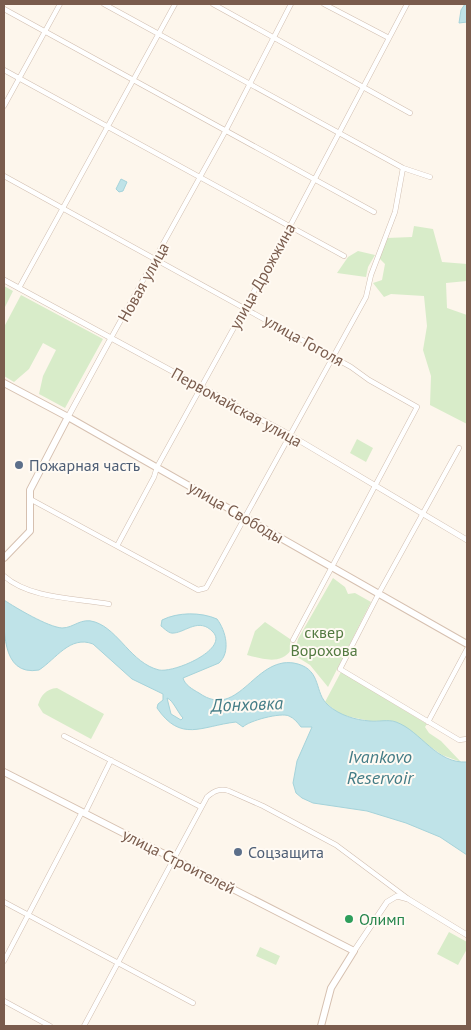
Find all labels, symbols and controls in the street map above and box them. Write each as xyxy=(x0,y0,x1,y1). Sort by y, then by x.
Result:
street label: улица Дрожжина xyxy=(224,219,300,333)
street label: Новая улица xyxy=(113,239,173,325)
street label: улица Гоголя xyxy=(260,310,348,370)
street label: Первомайская улица xyxy=(168,363,306,451)
place label: Пожарная часть xyxy=(29,455,140,475)
marker: Пожарная часть xyxy=(13,459,25,471)
street label: улица Свободы xyxy=(185,477,287,547)
park label: сквер Ворохова xyxy=(290,622,358,660)
water label: Донховка xyxy=(209,691,284,717)
water label: Ivankovo Reservoir xyxy=(347,745,414,789)
street label: улица Строителей xyxy=(119,824,239,898)
place label: Соцзащита xyxy=(248,842,324,862)
marker: Соцзащита xyxy=(232,846,244,858)
place label: Олимп xyxy=(359,909,405,929)
marker: Олимп xyxy=(343,913,355,925)

